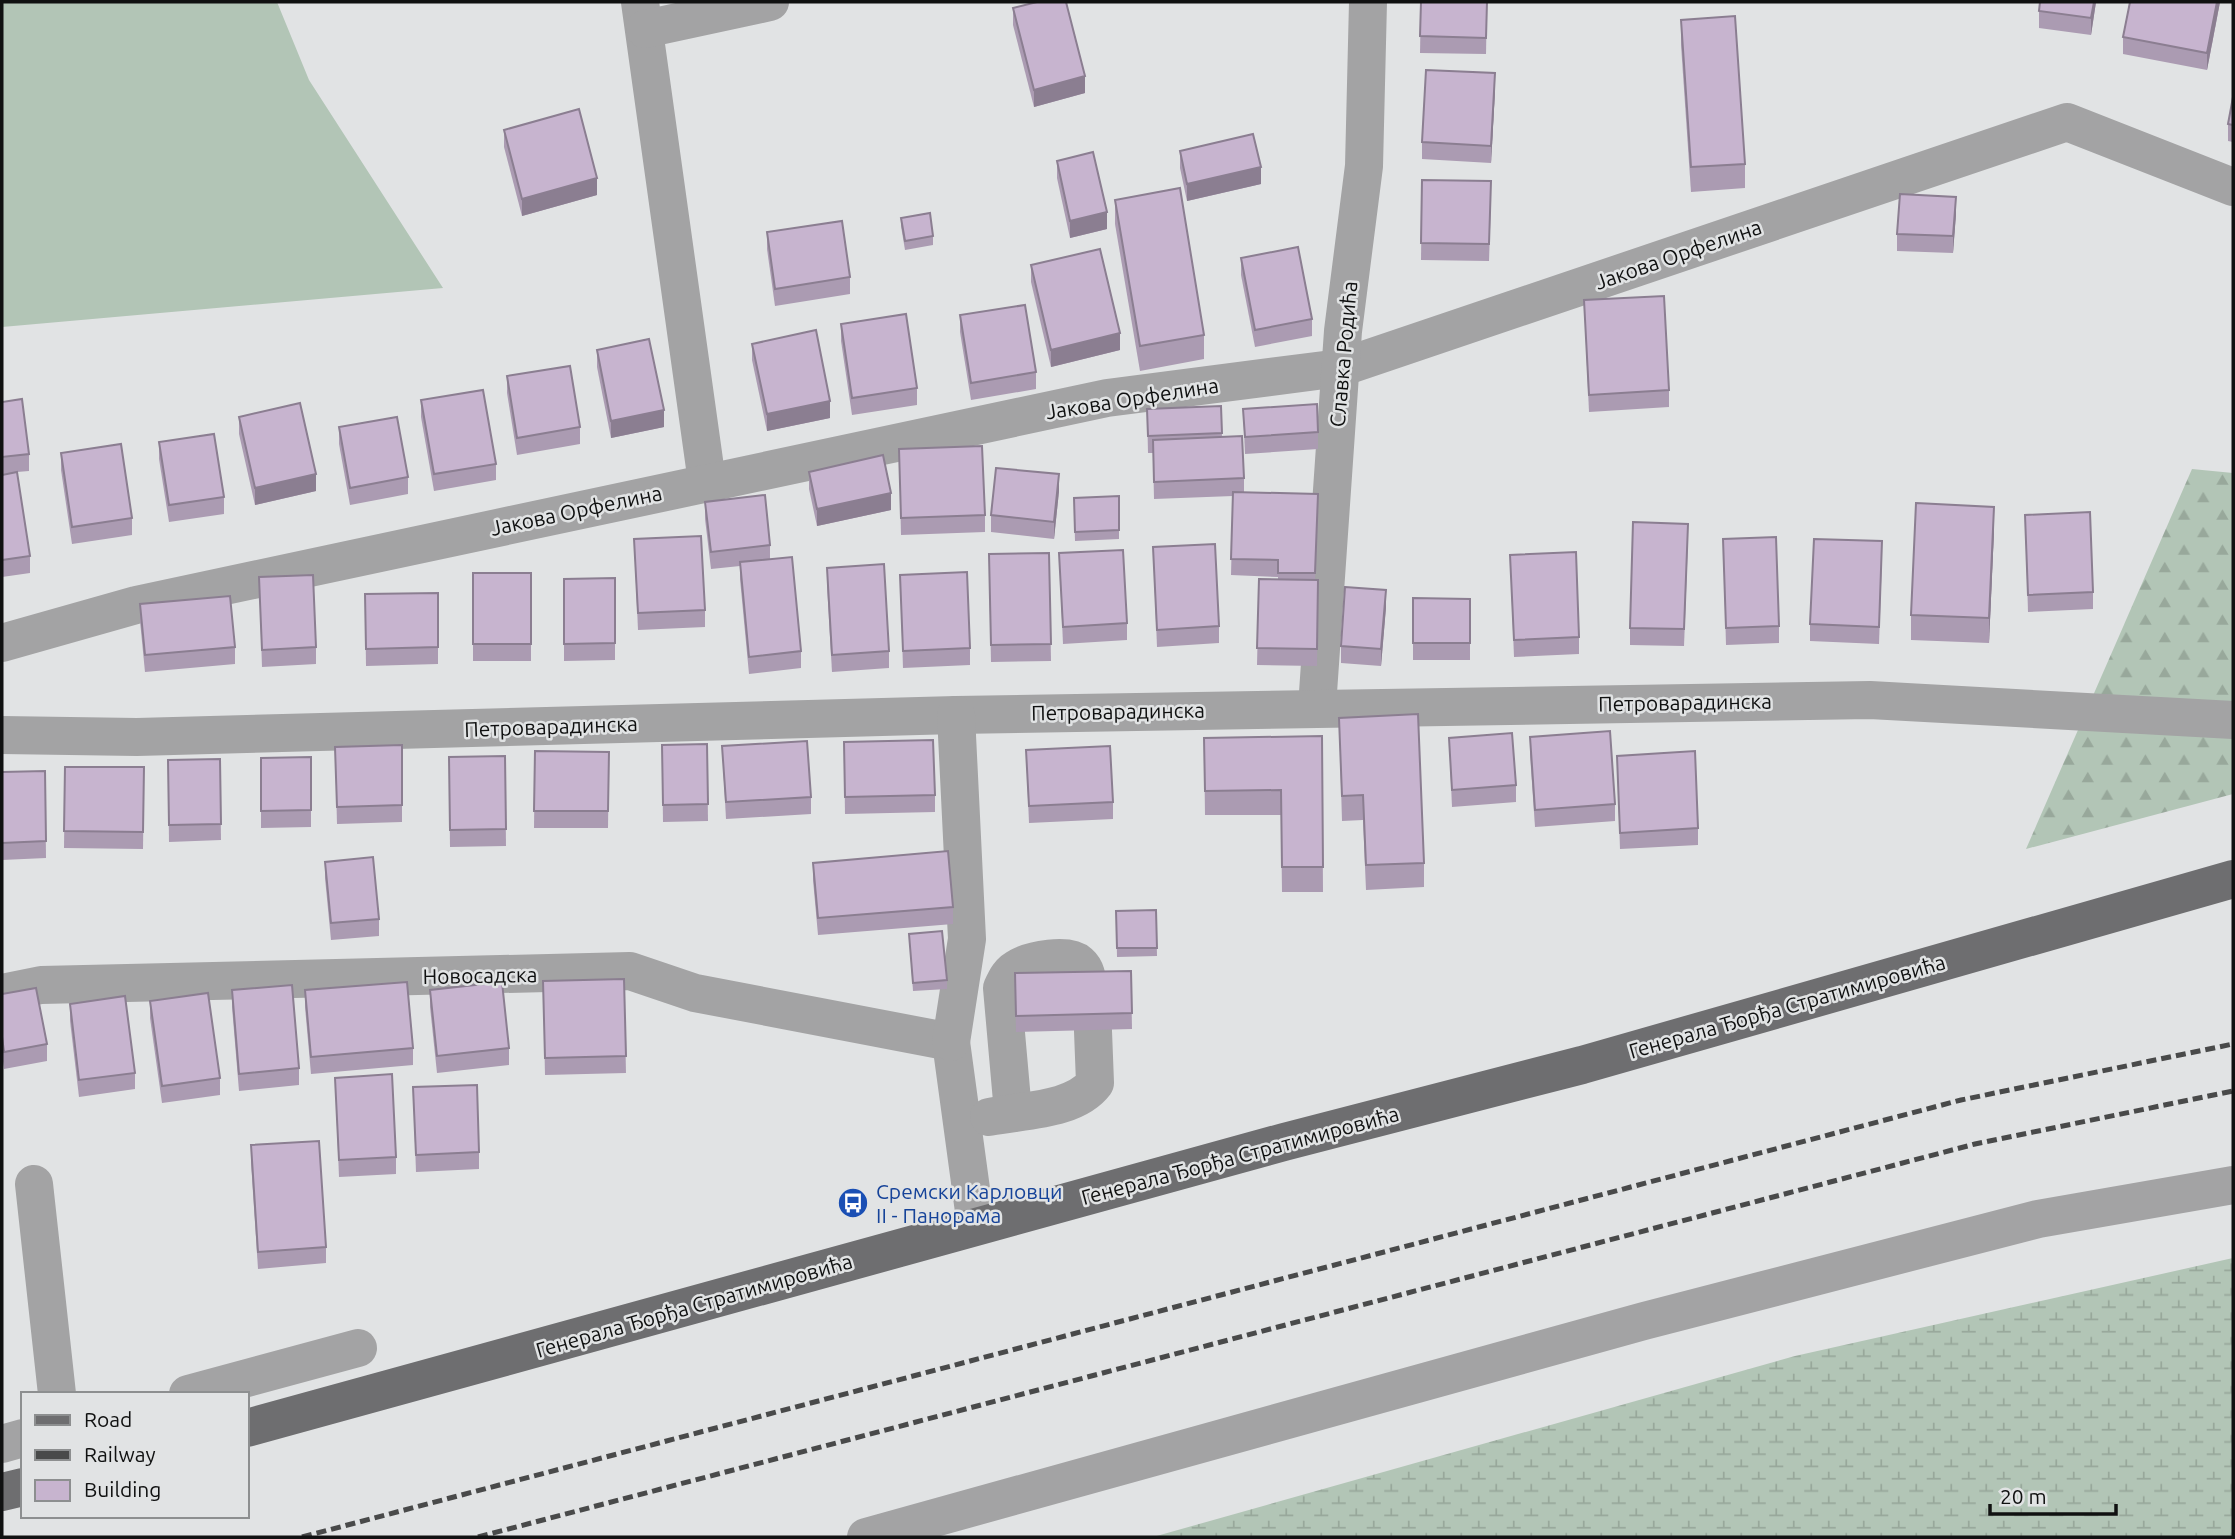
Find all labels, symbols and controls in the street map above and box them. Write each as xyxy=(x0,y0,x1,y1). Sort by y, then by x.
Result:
street label: Јакова Орфелина xyxy=(1591,214,1765,294)
street label: Славка Родића xyxy=(1325,280,1361,428)
street label: Јакова Орфелина xyxy=(1044,372,1220,424)
street label: Јакова Орфелина xyxy=(488,480,664,540)
street label: Петроварадинска xyxy=(1598,688,1772,716)
street label: Петроварадинска xyxy=(1031,697,1205,725)
street label: Петроварадинска xyxy=(464,711,638,741)
street label: Генерала Ђорђа Стратимировића xyxy=(1626,949,1948,1063)
street label: Новосадска xyxy=(422,962,538,988)
street label: Генерала Ђорђа Стратимировића xyxy=(1079,1101,1401,1209)
place label: Сремски Карловци II - Панорама xyxy=(876,1179,1062,1227)
bus stop icon: Сремски Карловци II - Панорама xyxy=(836,1186,870,1220)
street label: Генерала Ђорђа Стратимировића xyxy=(533,1248,855,1362)
legend xyxy=(21,1392,248,1518)
text: Road xyxy=(84,1407,132,1431)
text: Railway xyxy=(84,1442,156,1466)
scale bar xyxy=(1990,1472,2116,1516)
text: Building xyxy=(84,1477,161,1501)
text: 20 m xyxy=(2000,1484,2047,1508)

